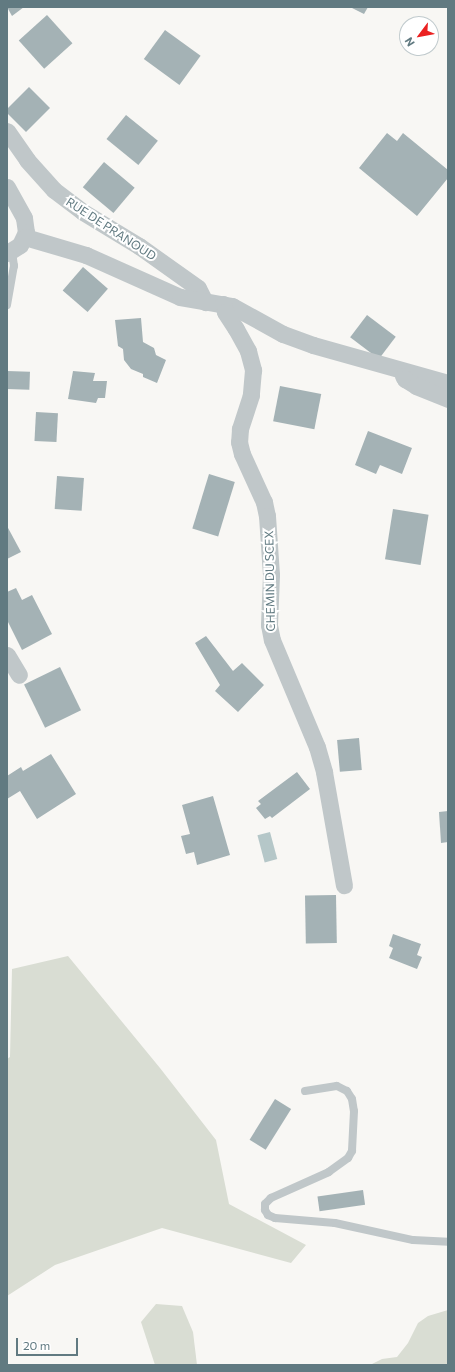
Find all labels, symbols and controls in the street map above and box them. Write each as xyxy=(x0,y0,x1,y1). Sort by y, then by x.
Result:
north arrow xyxy=(399,16,439,56)
text: N xyxy=(402,35,417,49)
street label: RUE DE PRANOUD xyxy=(63,194,159,264)
street label: CHEMIN DU SCEX xyxy=(262,530,278,632)
scale bar xyxy=(18,1330,80,1356)
text: 20 m xyxy=(23,1338,50,1352)

